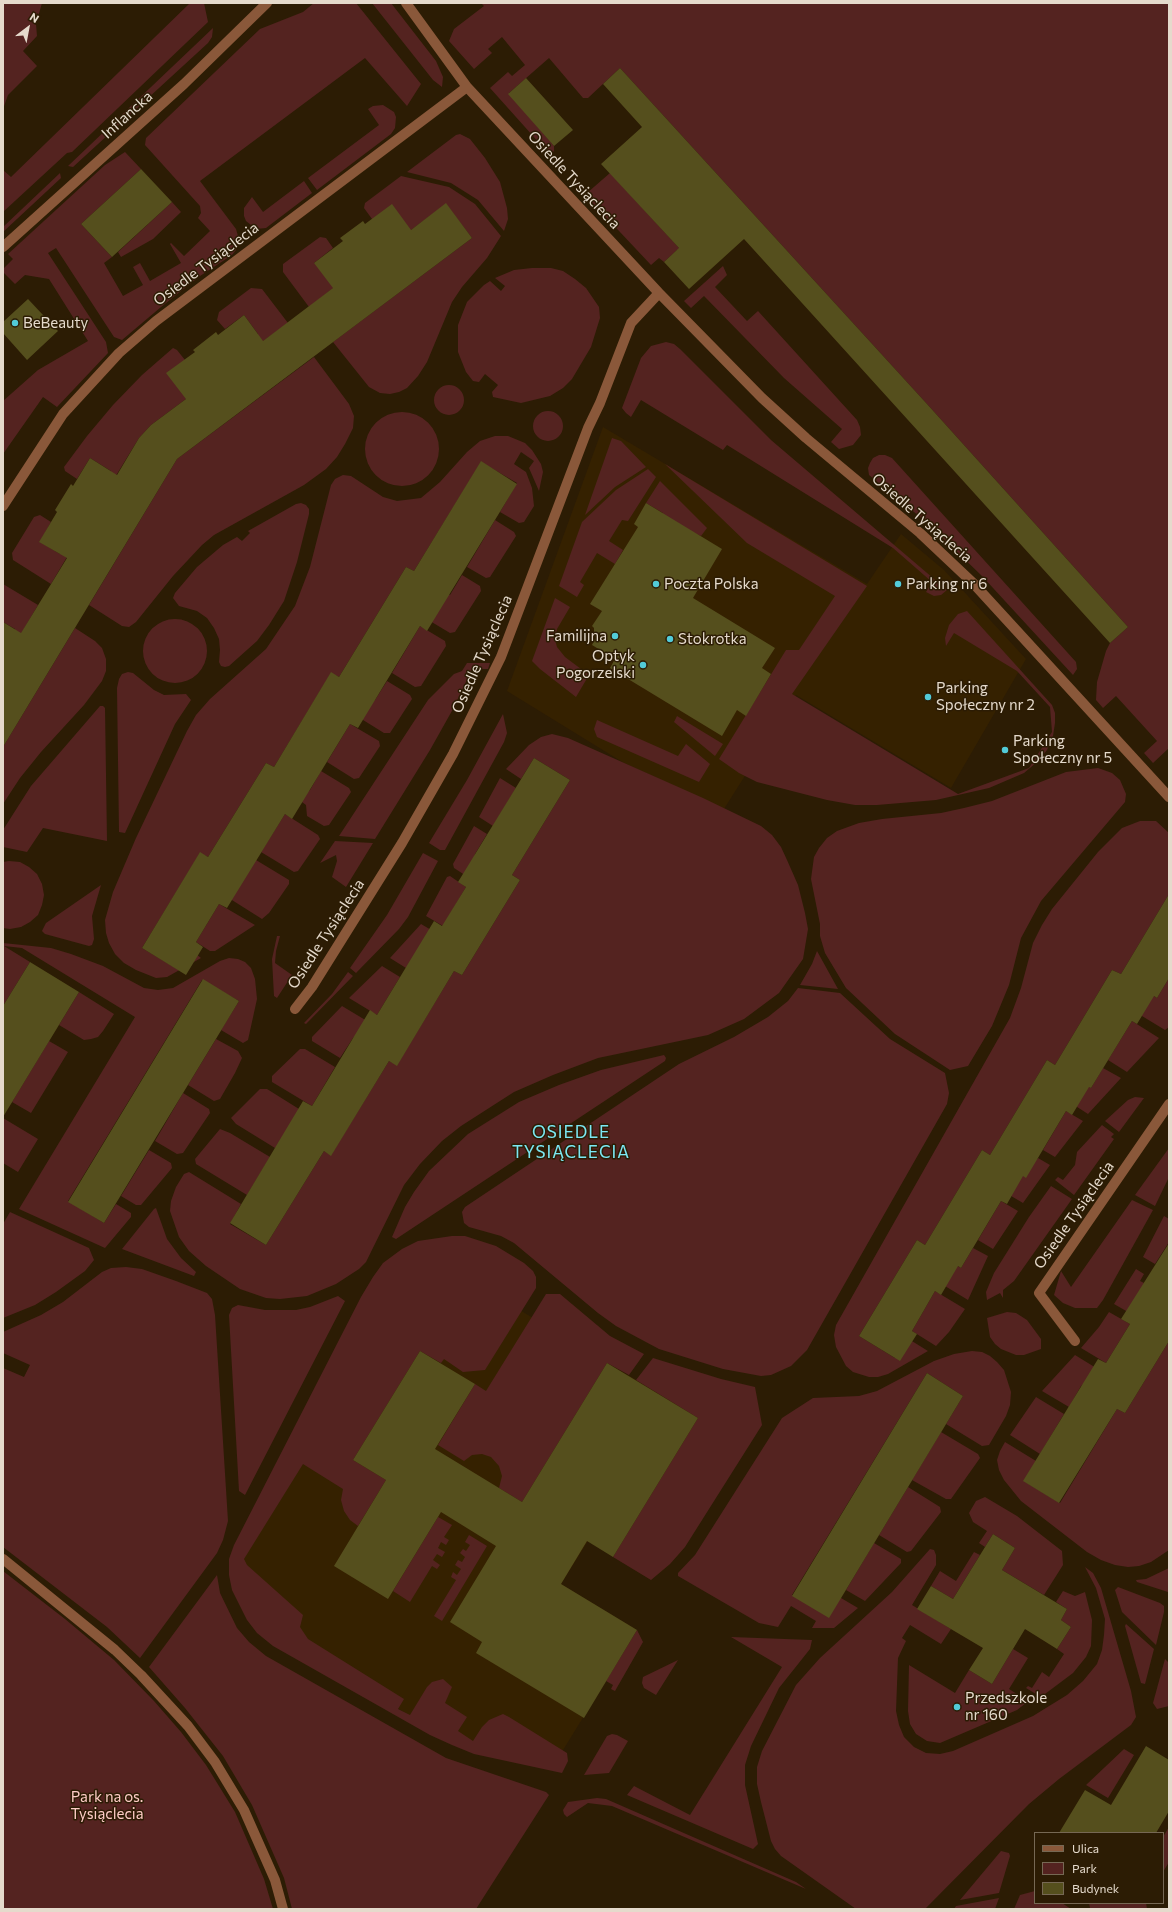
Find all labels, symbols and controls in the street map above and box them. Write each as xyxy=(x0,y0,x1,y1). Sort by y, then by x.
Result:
north arrow xyxy=(8,8,48,48)
text: N xyxy=(28,10,42,25)
street label: Inflancka xyxy=(98,87,156,143)
street label: Osiedle Tysiąclecia xyxy=(524,127,624,233)
street label: Osiedle Tysiąclecia xyxy=(150,219,262,309)
place label: BeBeauty xyxy=(23,314,88,332)
marker: BeBeauty xyxy=(10,318,20,328)
street label: Osiedle Tysiąclecia xyxy=(868,469,976,567)
place label: Poczta Polska xyxy=(664,575,759,593)
place label: Parking nr 6 xyxy=(906,575,987,593)
marker: Poczta Polska xyxy=(651,579,661,589)
marker: Parking nr 6 xyxy=(893,579,903,589)
street label: Osiedle Tysiąclecia xyxy=(448,592,516,716)
place label: Familijna xyxy=(546,627,607,645)
place label: Stokrotka xyxy=(678,630,746,648)
marker: Familijna xyxy=(610,631,620,641)
marker: Stokrotka xyxy=(665,634,675,644)
place label: Optyk Pogorzelski xyxy=(556,647,635,682)
marker: Optyk Pogorzelski xyxy=(638,660,648,670)
place label: Parking Społeczny nr 2 xyxy=(936,679,1035,714)
marker: Parking Społeczny nr 2 xyxy=(923,692,933,702)
place label: Parking Społeczny nr 5 xyxy=(1013,732,1112,767)
marker: Parking Społeczny nr 5 xyxy=(1000,745,1010,755)
street label: Osiedle Tysiąclecia xyxy=(284,876,368,992)
district label: OSIEDLE TYSIĄCLECIA xyxy=(512,1122,630,1162)
street label: Osiedle Tysiąclecia xyxy=(1030,1158,1118,1272)
place label: Przedszkole nr 160 xyxy=(965,1689,1047,1724)
marker: Przedszkole nr 160 xyxy=(952,1702,962,1712)
park label: Park na os. Tysiąclecia xyxy=(70,1788,144,1823)
legend xyxy=(1034,1832,1164,1904)
text: Ulica xyxy=(1072,1841,1099,1855)
text: Park xyxy=(1072,1861,1097,1875)
text: Budynek xyxy=(1072,1881,1119,1895)

